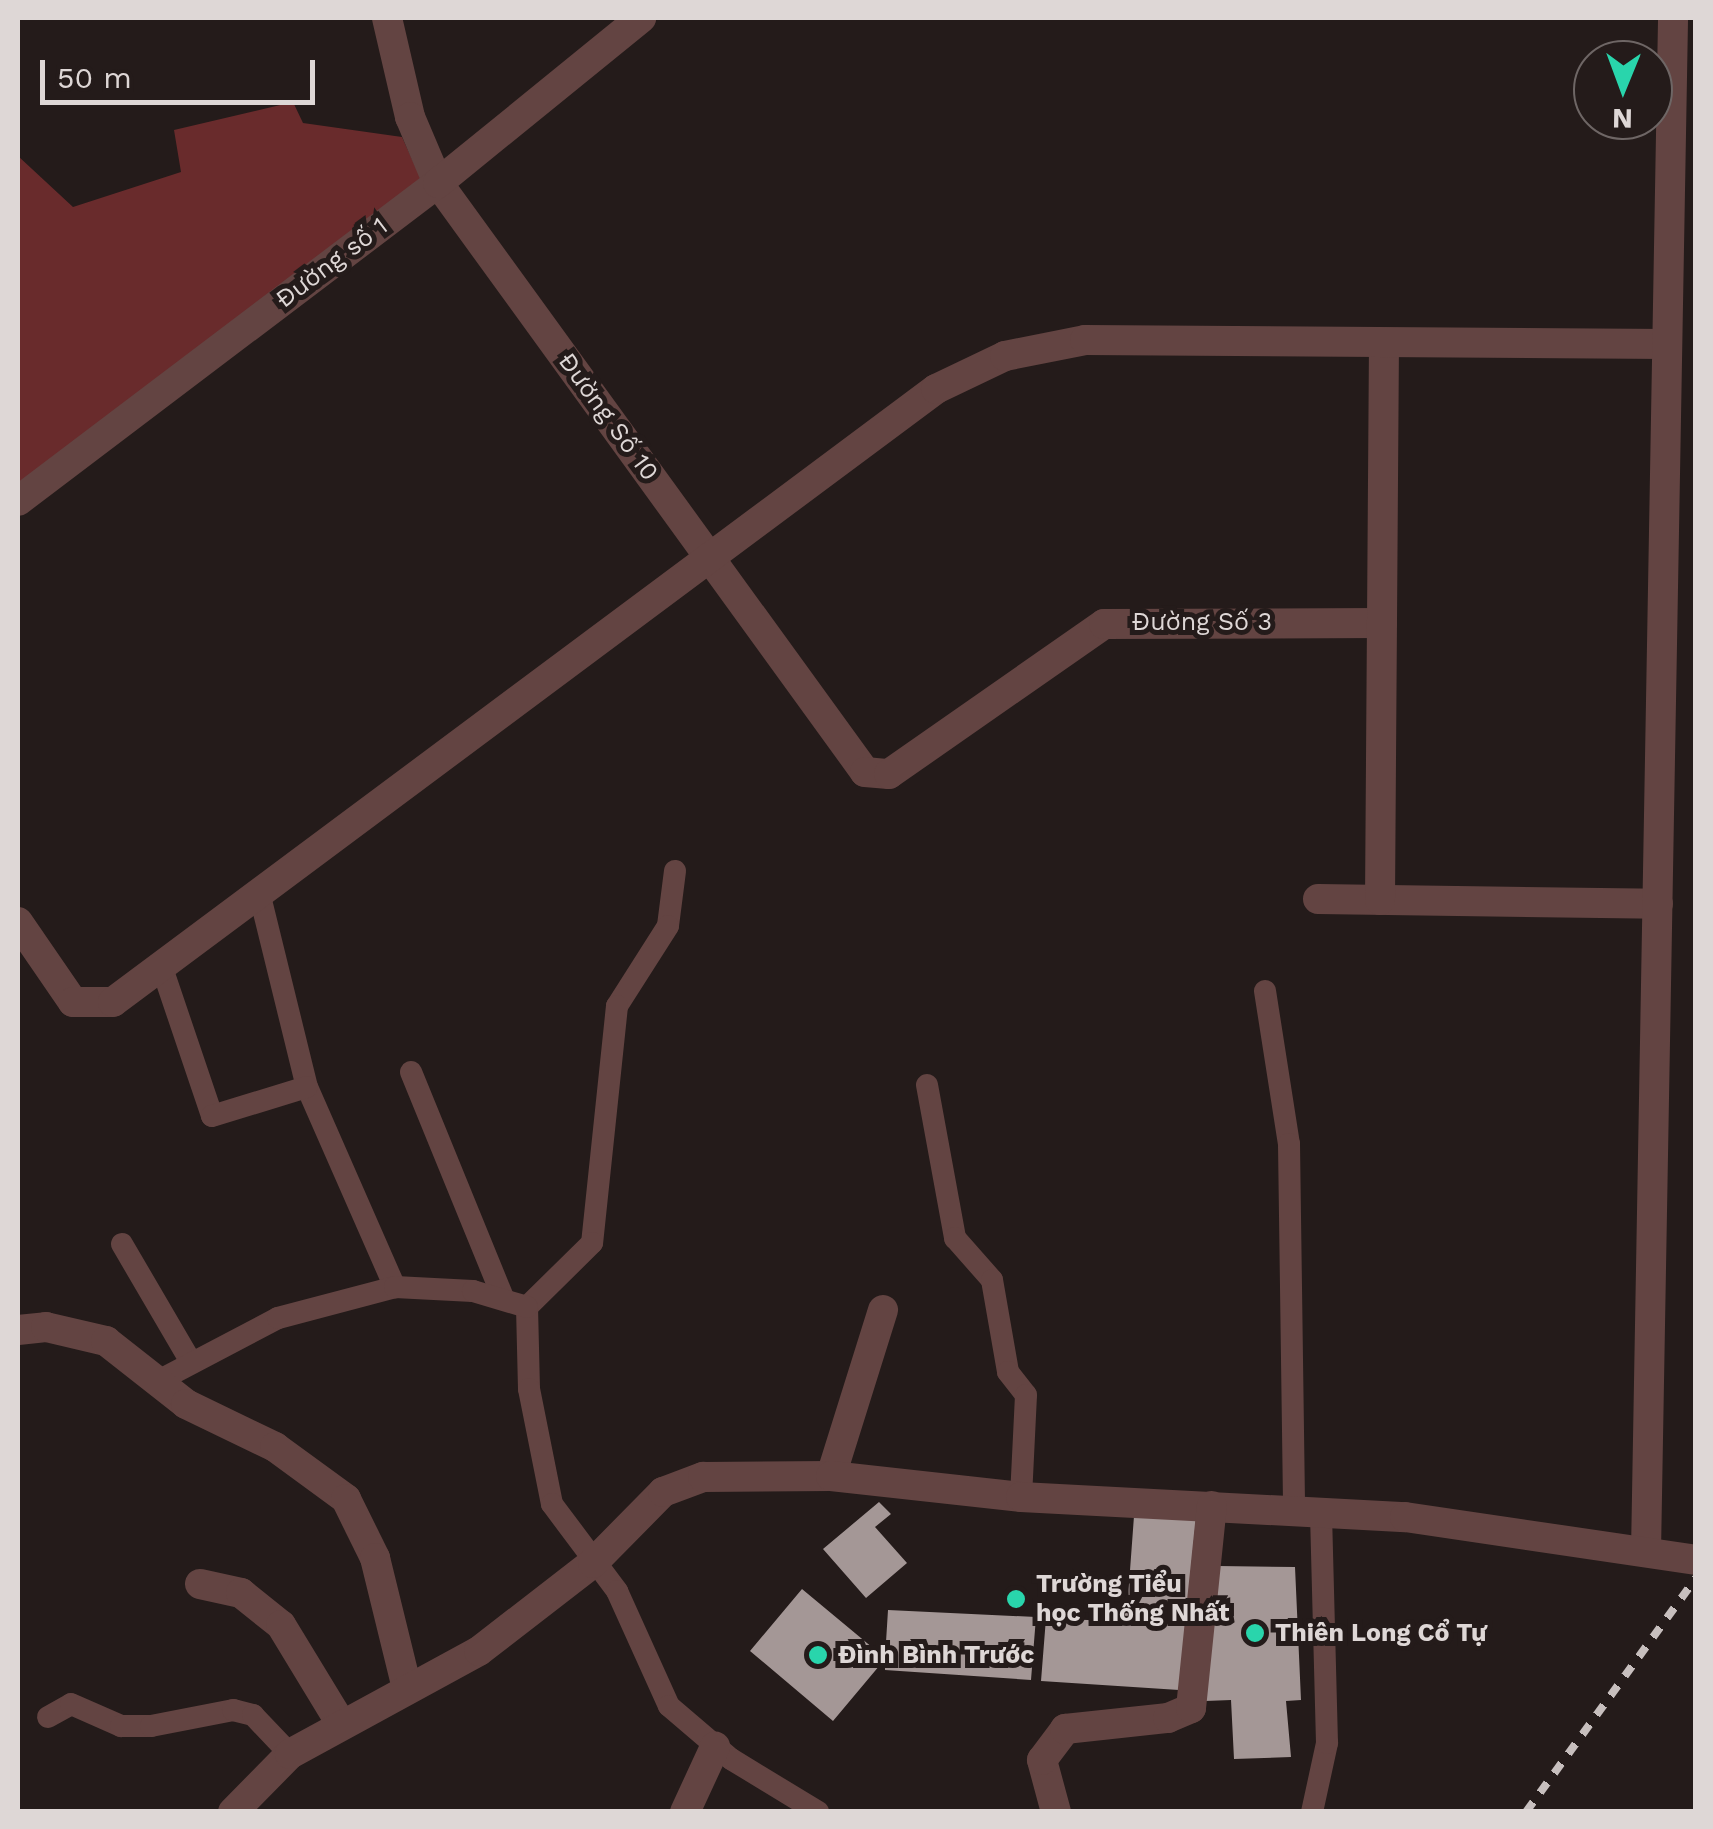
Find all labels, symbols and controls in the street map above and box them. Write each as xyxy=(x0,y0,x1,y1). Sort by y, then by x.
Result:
scale bar xyxy=(45,40,320,102)
north arrow xyxy=(1573,40,1673,140)
text: 50 m xyxy=(57,60,132,95)
text: N xyxy=(1612,102,1633,135)
street label: Đường số 1 xyxy=(270,211,394,315)
street label: Đường Số 10 xyxy=(551,347,665,487)
street label: Đường Số 3 xyxy=(1132,607,1272,637)
place label: Trường Tiểu học Thống Nhất xyxy=(1036,1570,1230,1629)
marker: Trường Tiểu học Thống Nhất xyxy=(1005,1588,1027,1610)
place label: Thiên Long Cổ Tự xyxy=(1275,1618,1487,1648)
marker: Thiên Long Cổ Tự xyxy=(1244,1622,1266,1644)
place label: Đình Bình Trước xyxy=(838,1640,1035,1670)
marker: Đình Bình Trước xyxy=(807,1644,829,1666)

